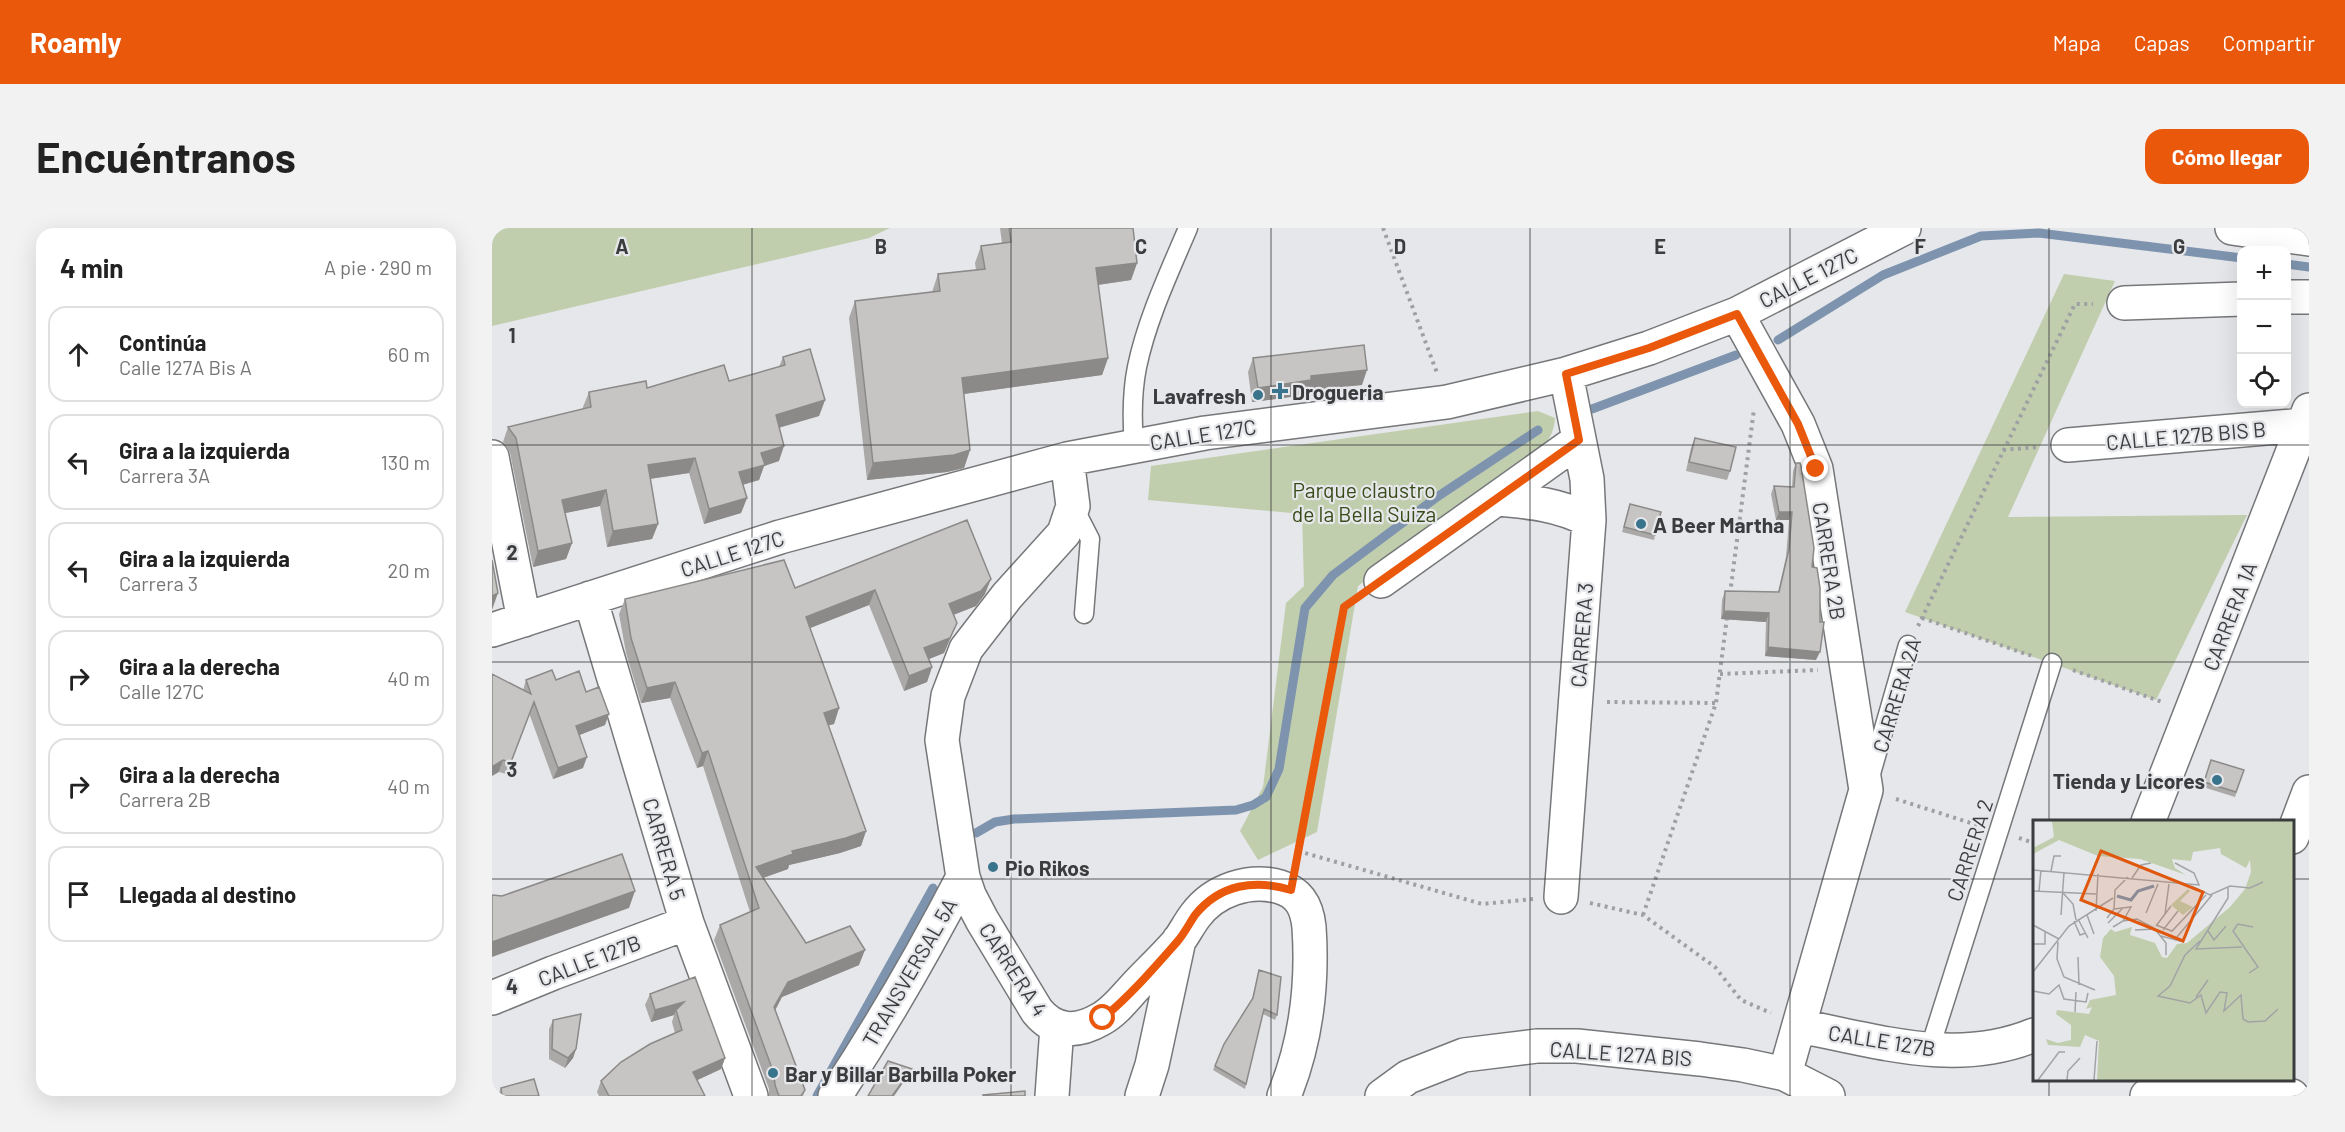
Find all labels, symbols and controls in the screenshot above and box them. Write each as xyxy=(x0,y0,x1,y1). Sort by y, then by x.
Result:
text: Roamly xyxy=(30,25,122,59)
text: Mapa xyxy=(2053,30,2101,55)
text: Capas xyxy=(2134,30,2190,55)
text: Compartir xyxy=(2223,30,2315,55)
button: Cómo llegar xyxy=(2145,129,2309,184)
text: Encuéntranos xyxy=(36,131,296,181)
text: A xyxy=(615,234,629,258)
text: B xyxy=(875,234,887,258)
text: C xyxy=(1135,234,1147,258)
text: D xyxy=(1394,234,1406,258)
text: E xyxy=(1654,234,1666,258)
text: F xyxy=(1914,234,1926,258)
text: G xyxy=(2173,234,2185,258)
street label: CALLE 127C xyxy=(1754,241,1862,313)
map controls xyxy=(2237,246,2291,408)
button: + xyxy=(2237,246,2291,300)
text: 4 min xyxy=(60,252,124,283)
text: A pie · 290 m xyxy=(324,255,432,279)
button: − xyxy=(2237,300,2291,354)
text: 1 xyxy=(508,323,516,347)
text: Continúa xyxy=(119,329,206,355)
icon: ahead xyxy=(62,338,95,371)
text: 60 m xyxy=(388,342,430,366)
button: locate xyxy=(2237,354,2291,408)
text: Calle 127A Bis A xyxy=(119,355,252,379)
place label: Drogueria xyxy=(1292,379,1384,404)
place label: Lavafresh xyxy=(1153,383,1246,408)
marker: Drogueria xyxy=(1273,384,1287,398)
marker: Lavafresh xyxy=(1251,388,1265,402)
street label: CALLE 127C xyxy=(1148,413,1258,455)
street label: CALLE 127B BIS B xyxy=(2105,416,2267,454)
text: Gira a la izquierda xyxy=(119,437,290,463)
icon: left xyxy=(62,446,95,479)
text: 130 m xyxy=(381,450,430,474)
route end xyxy=(1802,455,1828,481)
text: Carrera 3A xyxy=(119,463,210,487)
park label: Parque claustro de la Bella Suiza xyxy=(1292,477,1436,526)
street label: CARRERA 2B xyxy=(1808,500,1852,622)
place label: A Beer Martha xyxy=(1653,512,1784,537)
marker: A Beer Martha xyxy=(1634,517,1648,531)
street label: CALLE 127C xyxy=(677,524,787,582)
text: 2 xyxy=(506,540,518,564)
text: Gira a la izquierda xyxy=(119,545,290,571)
icon: left xyxy=(62,554,95,587)
text: 20 m xyxy=(387,558,430,582)
street label: CARRERA 1A xyxy=(2197,558,2261,674)
text: Carrera 3 xyxy=(119,571,198,595)
street label: CARRERA 3 xyxy=(1565,582,1597,688)
street label: CARRERA 2A xyxy=(1867,634,1925,755)
text: Gira a la derecha xyxy=(119,653,280,679)
icon: right xyxy=(62,662,95,695)
text: 40 m xyxy=(387,666,430,690)
text: Calle 127C xyxy=(119,679,204,703)
text: 3 xyxy=(507,757,517,781)
text: Gira a la derecha xyxy=(119,761,280,787)
place label: Tienda y Licores xyxy=(2053,768,2205,793)
icon: right xyxy=(62,770,95,803)
marker: Tienda y Licores xyxy=(2210,773,2224,787)
text: 40 m xyxy=(387,774,430,798)
text: Carrera 2B xyxy=(119,787,211,811)
street label: CARRERA 5 xyxy=(638,795,692,903)
street label: CARRERA 2 xyxy=(1941,796,1997,904)
inset map xyxy=(2033,820,2294,1081)
place label: Pio Rikos xyxy=(1005,855,1090,880)
marker: Pio Rikos xyxy=(986,860,1000,874)
icon: arrive xyxy=(62,878,95,911)
text: Llegada al destino xyxy=(119,881,296,907)
street label: TRANSVERSAL 5A xyxy=(856,893,962,1051)
street label: CARRERA 4 xyxy=(975,918,1053,1020)
street label: CALLE 127B xyxy=(534,929,644,991)
text: 4 xyxy=(506,974,518,998)
route start xyxy=(1089,1004,1115,1030)
street label: CALLE 127B xyxy=(1827,1019,1937,1061)
street label: CALLE 127A BIS xyxy=(1549,1036,1693,1070)
place label: Bar y Billar Barbilla Poker xyxy=(785,1061,1016,1086)
marker: Bar y Billar Barbilla Poker xyxy=(766,1066,780,1080)

